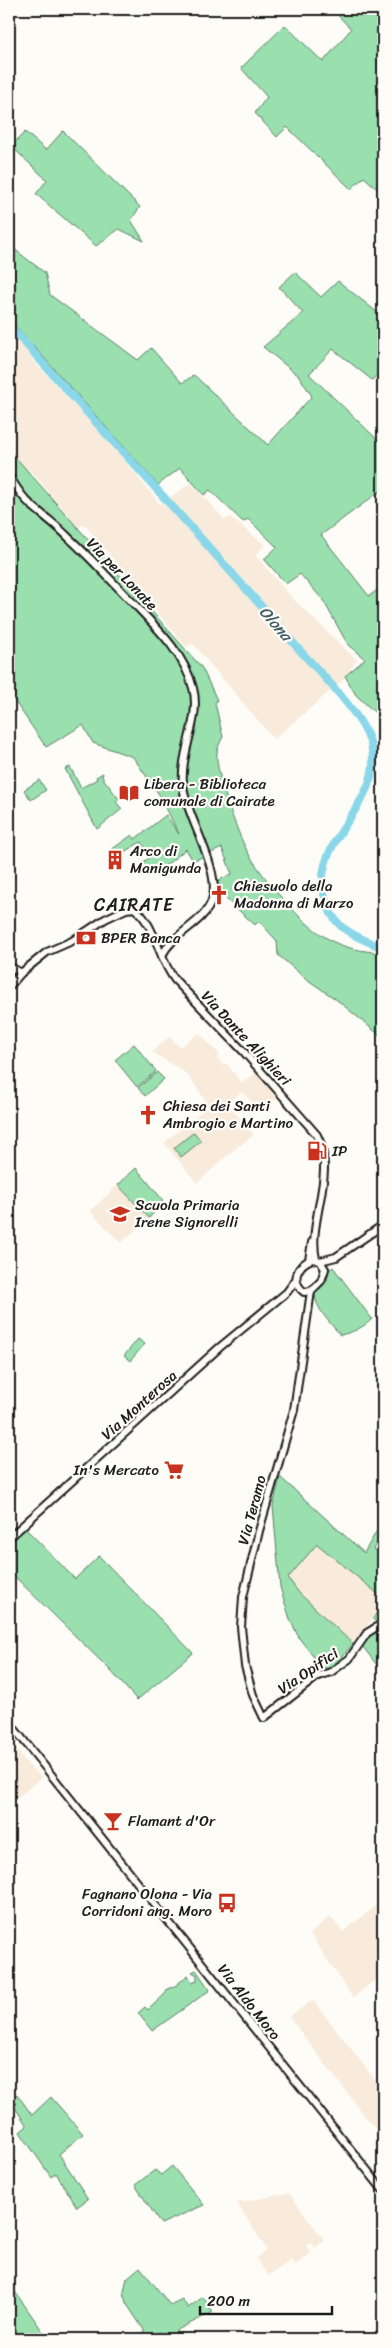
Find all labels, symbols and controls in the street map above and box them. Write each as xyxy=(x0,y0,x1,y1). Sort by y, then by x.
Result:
street label: Via per Lonate xyxy=(80,531,164,617)
water label: Olona xyxy=(252,599,301,649)
place label: Libera - Biblioteca comunale di Cairate xyxy=(144,771,275,814)
library icon: Libera - Biblioteca comunale di Cairate xyxy=(118,782,140,804)
place label: Arco di Manigunda xyxy=(129,838,202,881)
building icon: Arco di Manigunda xyxy=(104,849,126,871)
place label: Chiesuolo della Madonna di Marzo xyxy=(234,873,354,916)
church icon: Chiesuolo della Madonna di Marzo xyxy=(208,884,230,906)
district label: CAIRATE xyxy=(94,889,174,921)
place label: BPER Banca xyxy=(101,925,181,951)
bank icon: BPER Banca xyxy=(75,927,97,949)
street label: Via Dante Alighieri xyxy=(195,984,298,1092)
place label: Chiesa dei Santi Ambrogio e Martino xyxy=(162,1093,294,1136)
church icon: Chiesa dei Santi Ambrogio e Martino xyxy=(137,1104,159,1126)
place label: IP xyxy=(331,1138,347,1164)
fuel station icon: IP xyxy=(306,1140,328,1162)
place label: Scuola Primaria Irene Signorelli xyxy=(134,1192,240,1235)
school or university icon: Scuola Primaria Irene Signorelli xyxy=(109,1203,131,1225)
street label: Via Monterosa xyxy=(95,1363,183,1447)
place label: In's Mercato xyxy=(72,1457,160,1483)
supermarket icon: In's Mercato xyxy=(163,1459,185,1481)
street label: Via Teramo xyxy=(230,1472,274,1548)
street label: Via Opifici xyxy=(272,1640,345,1701)
place label: Flamant d'Or xyxy=(128,1808,216,1834)
bar icon: Flamant d'Or xyxy=(102,1810,124,1832)
place label: Fagnano Olona - Via Corridoni ang. Moro xyxy=(82,1881,212,1924)
bus stop icon: Fagnano Olona - Via Corridoni ang. Moro xyxy=(216,1892,238,1914)
street label: Via Aldo Moro xyxy=(211,1958,288,2046)
scale bar xyxy=(200,2283,332,2315)
text: 200 m xyxy=(207,2288,251,2314)

